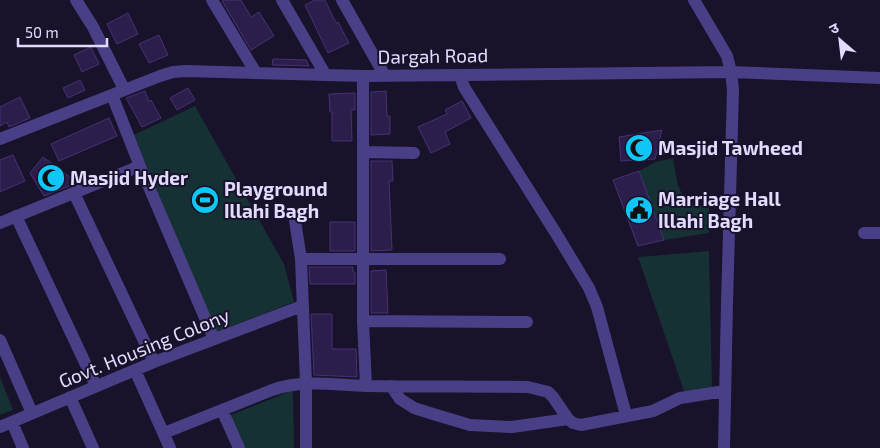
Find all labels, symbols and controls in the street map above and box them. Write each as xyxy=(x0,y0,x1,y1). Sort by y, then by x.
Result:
scale bar xyxy=(18,15,106,47)
north arrow xyxy=(815,15,865,65)
text: उ xyxy=(826,18,842,38)
text: 50 m xyxy=(25,23,59,41)
street label: Dargah Road xyxy=(378,43,488,68)
mosque icon: Masjid Tawheed xyxy=(624,133,654,163)
place label: Masjid Tawheed xyxy=(658,136,803,159)
mosque icon: Masjid Hyder xyxy=(36,163,66,193)
place label: Masjid Hyder xyxy=(70,166,188,190)
place label: Playground Illahi Bagh xyxy=(224,177,328,222)
sports icon: Playground Illahi Bagh xyxy=(190,185,220,215)
place label: Marriage Hall Illahi Bagh xyxy=(658,187,781,232)
public building icon: Marriage Hall Illahi Bagh xyxy=(624,195,654,225)
street label: Govt. Housing Colony xyxy=(55,303,233,392)

